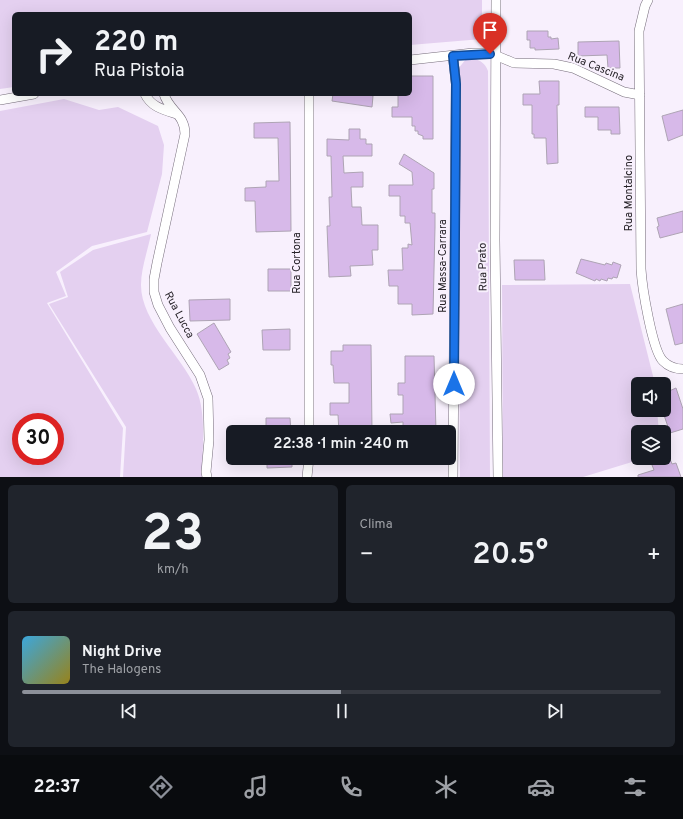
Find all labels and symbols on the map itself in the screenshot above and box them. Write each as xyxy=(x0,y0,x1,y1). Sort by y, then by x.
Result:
pin xyxy=(473,13,507,54)
street label: Rua Cascina xyxy=(566,49,627,85)
street label: Rua Montalcino xyxy=(622,155,636,231)
street label: Rua Massa-Carrara xyxy=(436,219,450,313)
street label: Rua Cortona xyxy=(290,232,304,294)
street label: Rua Prato xyxy=(476,243,490,291)
street label: Rua Lucca xyxy=(161,289,197,341)
position arrow xyxy=(433,363,475,405)
speed limit sign: 30 xyxy=(12,413,64,465)

